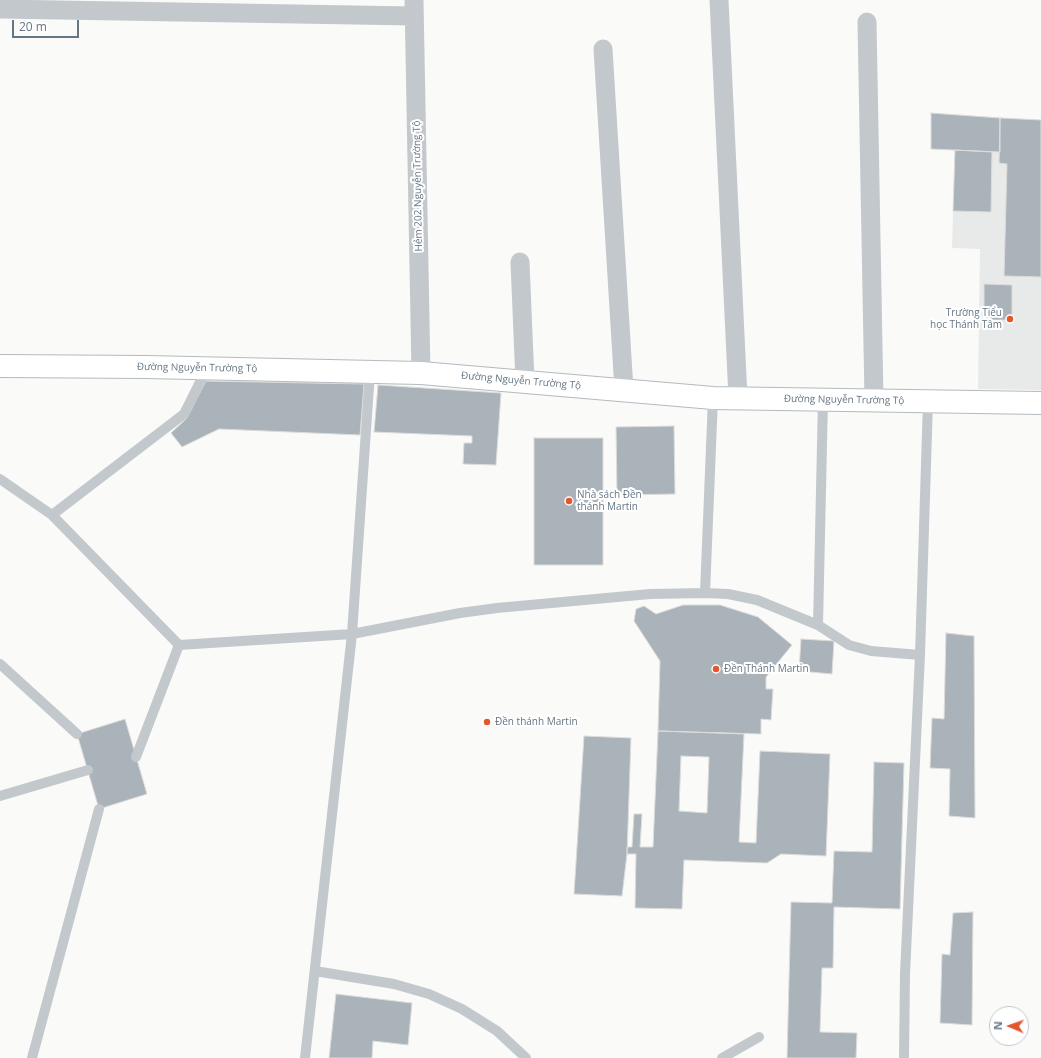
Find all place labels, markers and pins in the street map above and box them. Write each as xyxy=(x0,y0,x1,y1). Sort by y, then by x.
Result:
place label: Trường Tiểu học Thánh Tâm xyxy=(930,307,1002,330)
marker: Trường Tiểu học Thánh Tâm xyxy=(1005,314,1015,324)
place label: Nhà sách Đền thánh Martin xyxy=(577,489,642,512)
marker: Nhà sách Đền thánh Martin xyxy=(564,496,574,506)
place label: Đền Thánh Martin xyxy=(724,663,809,675)
marker: Đền Thánh Martin xyxy=(711,664,721,674)
place label: Đền thánh Martin xyxy=(495,716,578,728)
marker: Đền thánh Martin xyxy=(482,717,492,727)

